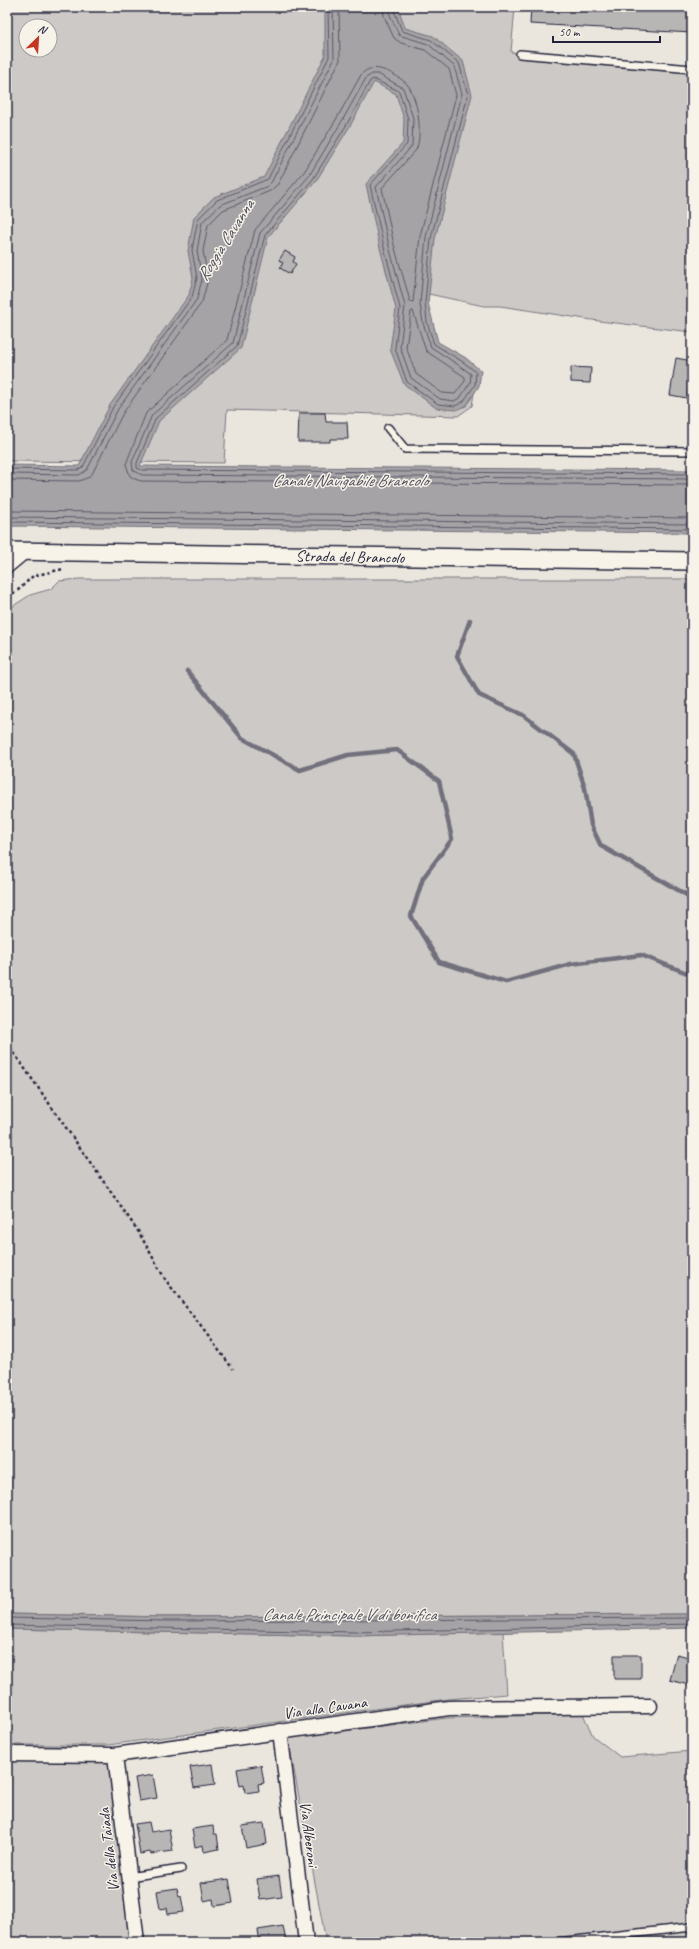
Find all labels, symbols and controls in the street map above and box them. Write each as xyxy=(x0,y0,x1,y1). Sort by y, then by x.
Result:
north arrow xyxy=(18,18,58,58)
scale bar xyxy=(553,18,660,44)
text: N xyxy=(36,21,50,38)
text: 50 m xyxy=(559,24,581,40)
water label: Roggia Cavanna xyxy=(192,194,260,285)
water label: Canale Navigabile Brancolo xyxy=(272,470,431,491)
street label: Strada del Brancolo xyxy=(295,546,406,568)
water label: Canale Principale V di bonifica xyxy=(262,1604,438,1625)
street label: Via alla Cavana xyxy=(282,1692,369,1724)
street label: Via Alberoni xyxy=(295,1800,323,1870)
street label: Via della Taiada xyxy=(94,1805,124,1893)

